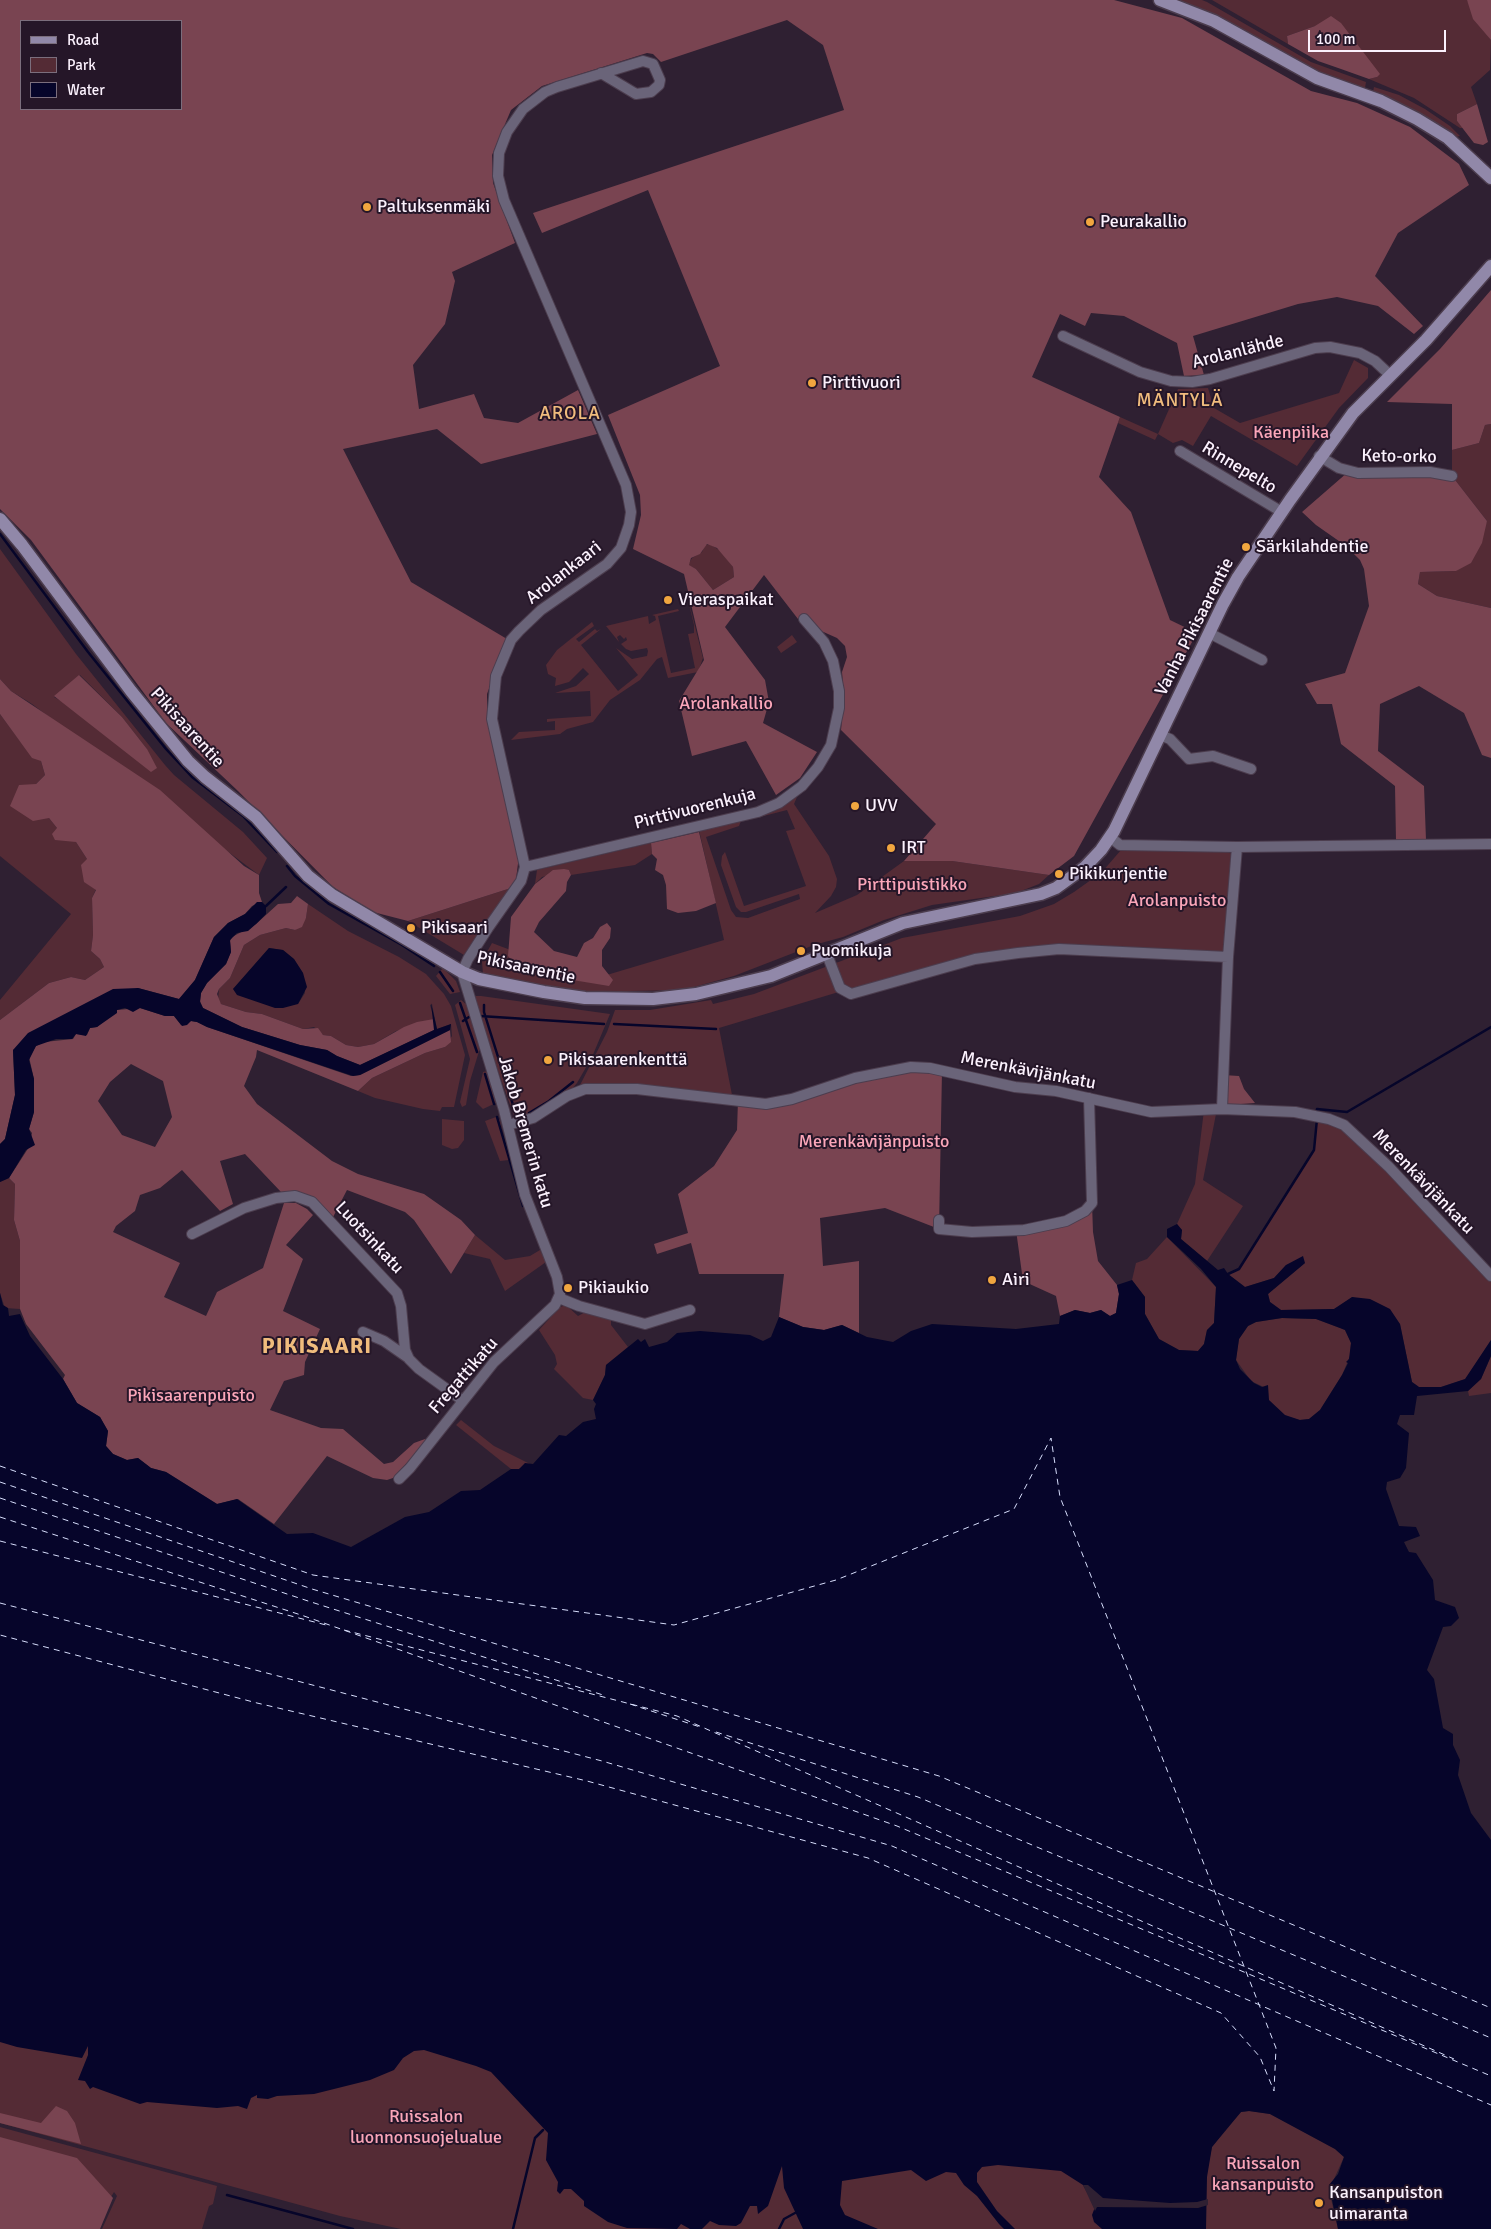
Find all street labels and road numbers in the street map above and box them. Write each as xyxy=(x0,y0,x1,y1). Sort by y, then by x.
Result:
street label: Arolanlähde xyxy=(1190,330,1286,374)
street label: Rinnepelto xyxy=(1198,437,1280,499)
street label: Keto-orko xyxy=(1361,446,1437,468)
street label: Arolankaari xyxy=(522,537,606,609)
street label: Vanha Pikisaarentie xyxy=(1151,554,1239,700)
street label: Pikisaarentie xyxy=(145,683,229,773)
street label: Pirttivuorenkuja xyxy=(632,783,758,835)
street label: Pikisaarentie xyxy=(475,947,577,989)
street label: Merenkävijänkatu xyxy=(958,1047,1098,1095)
street label: Jakob Bremerin katu xyxy=(493,1053,557,1211)
street label: Merenkävijänkatu xyxy=(1368,1125,1478,1239)
street label: Luotsinkatu xyxy=(330,1197,408,1279)
street label: Fregattikatu xyxy=(425,1333,503,1419)

